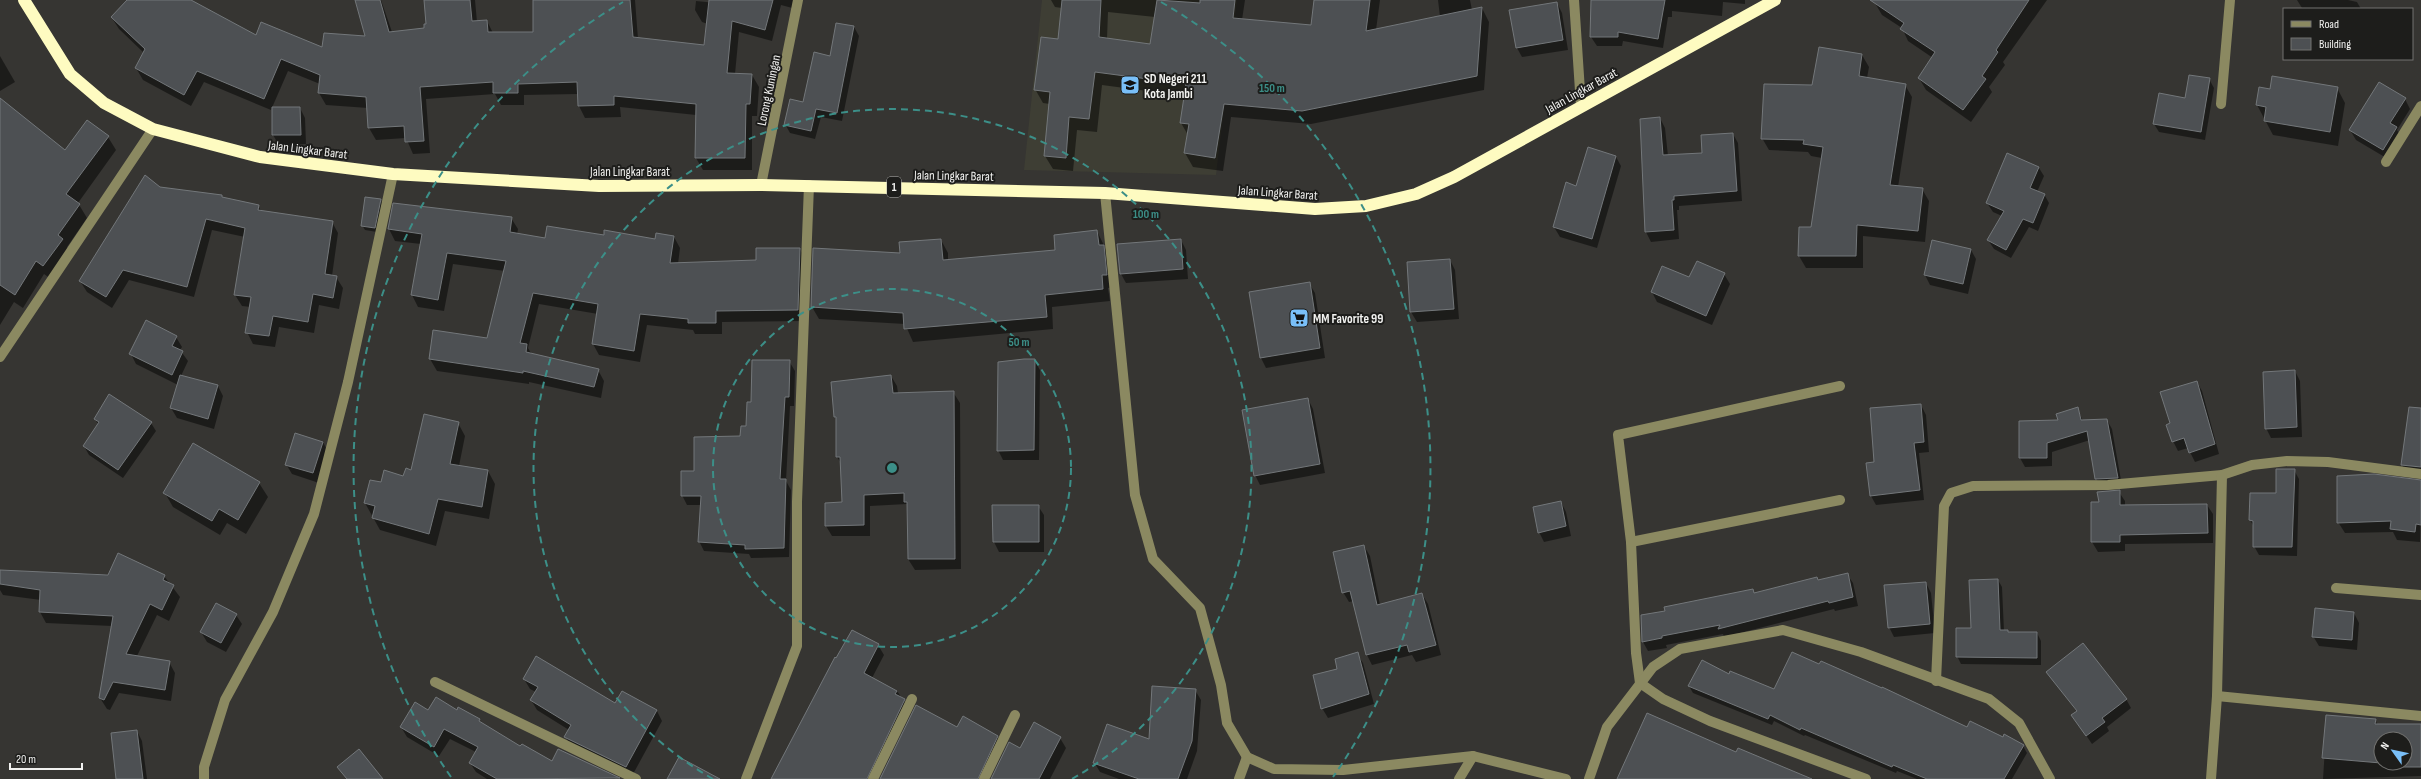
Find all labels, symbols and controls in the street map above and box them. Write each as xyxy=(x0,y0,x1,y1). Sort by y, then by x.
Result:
legend xyxy=(2283,8,2413,60)
text: Road xyxy=(2319,17,2339,32)
text: Building xyxy=(2319,37,2351,52)
street label: Lorong Kuningan xyxy=(754,53,784,127)
street label: Jalan Lingkar Barat xyxy=(1542,65,1620,118)
place label: SD Negeri 211 Kota Jambi xyxy=(1144,71,1207,102)
school or university icon: SD Negeri 211 Kota Jambi xyxy=(1119,74,1141,96)
text: 150 m xyxy=(1259,81,1285,96)
street label: Jalan Lingkar Barat xyxy=(266,137,348,163)
street label: Jalan Lingkar Barat xyxy=(589,164,670,180)
street label: Jalan Lingkar Barat xyxy=(913,167,994,185)
road number: 1 xyxy=(887,177,901,197)
street label: Jalan Lingkar Barat xyxy=(1237,182,1318,204)
text: 100 m xyxy=(1133,207,1159,222)
supermarket icon: MM Favorite 99 xyxy=(1288,307,1310,329)
place label: MM Favorite 99 xyxy=(1313,311,1383,327)
text: 50 m xyxy=(1009,335,1029,350)
centre of rings xyxy=(885,461,899,475)
north arrow xyxy=(2373,731,2413,771)
text: N xyxy=(2378,740,2392,752)
scale bar xyxy=(10,745,82,771)
text: 20 m xyxy=(16,752,36,767)

